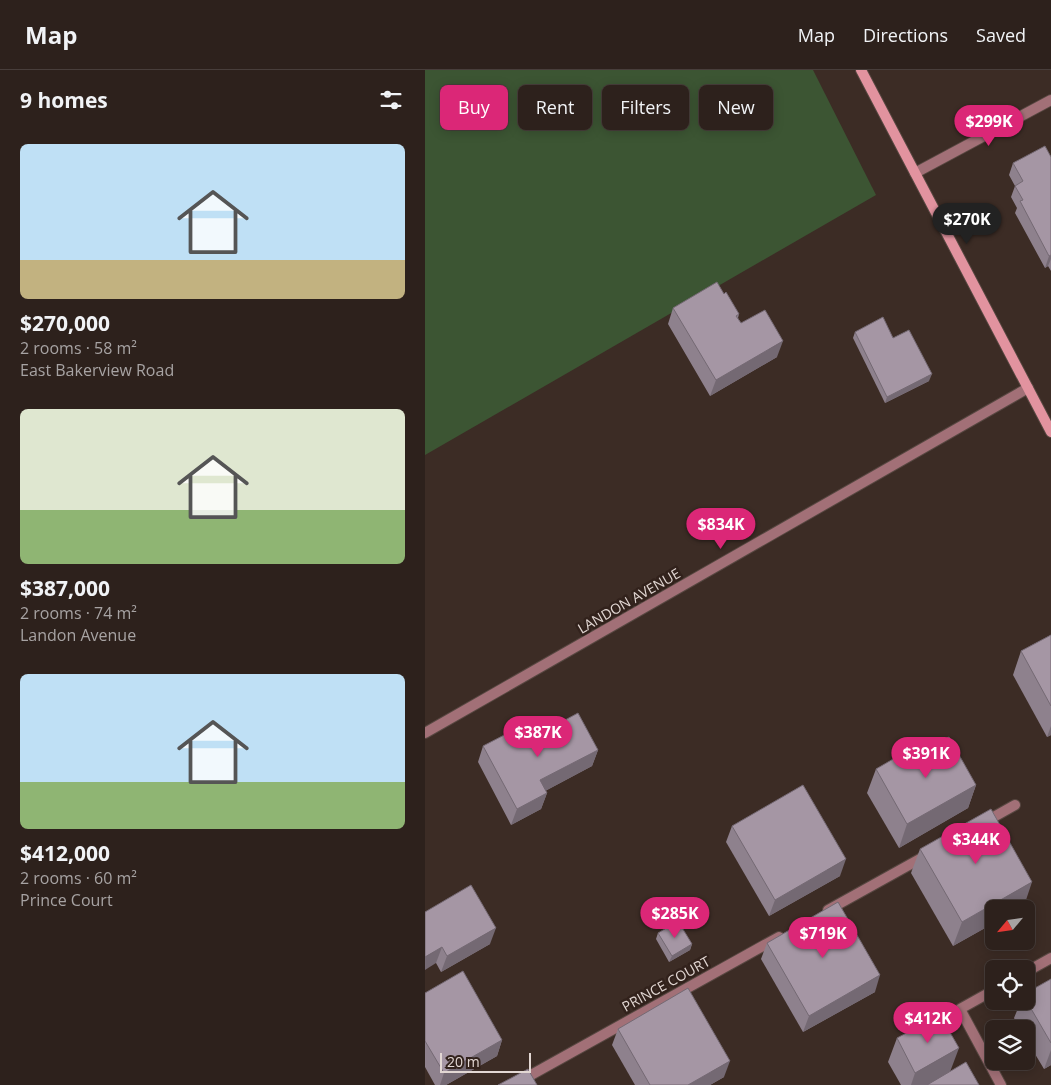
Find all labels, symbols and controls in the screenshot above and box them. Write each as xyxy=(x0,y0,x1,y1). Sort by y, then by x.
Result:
text: Map xyxy=(25,18,77,51)
text: Map xyxy=(798,23,835,47)
text: Directions xyxy=(863,23,948,47)
text: Saved xyxy=(976,23,1026,47)
chip: Buy xyxy=(440,85,508,130)
chip: Rent xyxy=(518,85,592,130)
chip: Filters xyxy=(602,85,689,130)
chip: New xyxy=(699,85,773,130)
text: 9 homes xyxy=(20,86,108,114)
icon: filters xyxy=(377,86,405,114)
pin: $299K xyxy=(954,104,1024,147)
text: $299K xyxy=(965,110,1013,132)
icon: home xyxy=(168,177,258,267)
pin: $270K xyxy=(932,202,1002,245)
text: $270K xyxy=(943,208,991,230)
text: $270,000 xyxy=(20,309,110,337)
text: 2 rooms · 58 m² xyxy=(20,337,137,359)
text: East Bakerview Road xyxy=(20,359,174,381)
icon: home xyxy=(168,442,258,532)
pin: $834K xyxy=(686,508,756,550)
text: $834K xyxy=(697,513,745,535)
street label: LANDON AVENUE xyxy=(574,563,683,638)
text: $387,000 xyxy=(20,574,110,602)
text: 2 rooms · 74 m² xyxy=(20,602,137,624)
text: Landon Avenue xyxy=(20,624,136,646)
icon: home xyxy=(168,707,258,797)
pin: $387K xyxy=(503,716,573,758)
text: $387K xyxy=(514,721,562,743)
pin: $391K xyxy=(891,736,961,779)
text: $391K xyxy=(902,742,950,764)
pin: $344K xyxy=(941,822,1011,865)
text: $344K xyxy=(952,828,1000,850)
text: $412,000 xyxy=(20,839,110,867)
text: 2 rooms · 60 m² xyxy=(20,867,137,889)
text: Prince Court xyxy=(20,889,113,911)
pin: $285K xyxy=(640,896,710,939)
north arrow xyxy=(985,900,1035,950)
map controls xyxy=(985,900,1035,1070)
text: $285K xyxy=(651,902,699,924)
pin: $719K xyxy=(788,916,858,959)
text: $719K xyxy=(799,922,847,944)
street label: PRINCE COURT xyxy=(618,951,713,1016)
button: locate xyxy=(985,960,1035,1010)
pin: $412K xyxy=(893,1002,963,1044)
text: $412K xyxy=(904,1007,952,1029)
button: layers xyxy=(985,1020,1035,1070)
scale bar xyxy=(440,1050,531,1073)
text: 20 m xyxy=(447,1052,480,1071)

